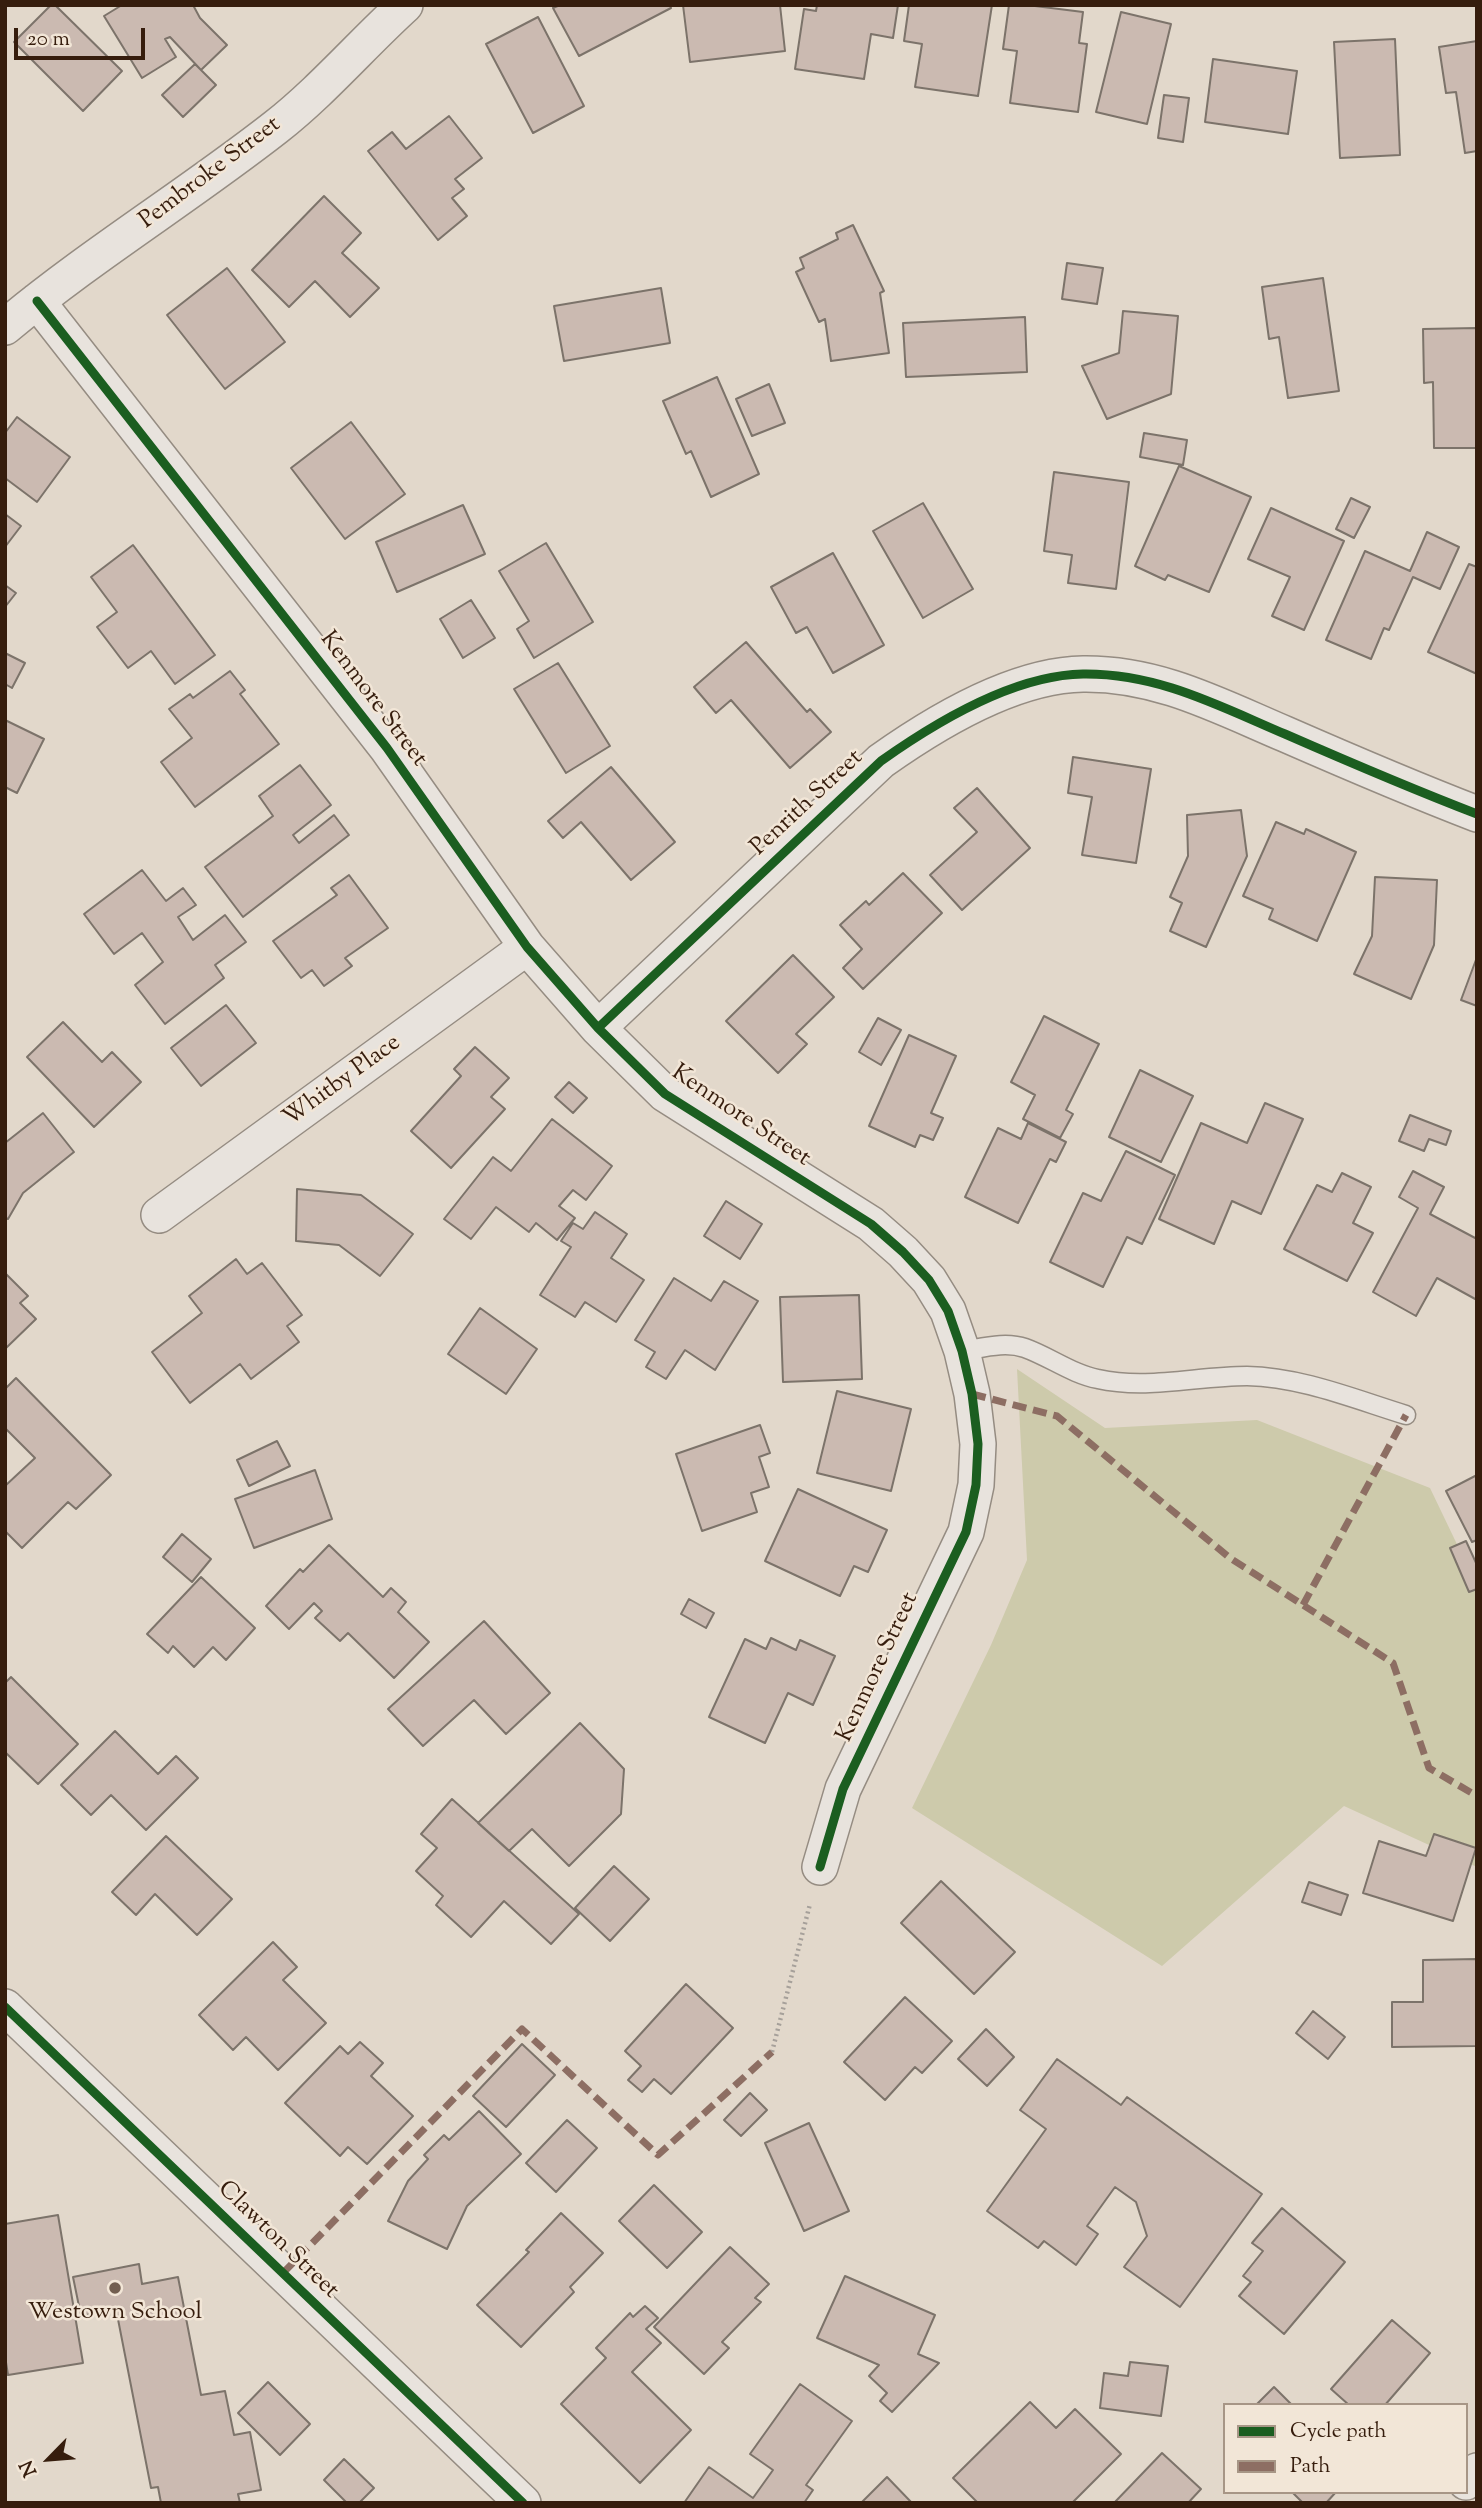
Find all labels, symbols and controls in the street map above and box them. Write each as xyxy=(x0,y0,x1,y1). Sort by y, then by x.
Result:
scale bar xyxy=(18,14,149,58)
text: 20 m xyxy=(27,25,70,55)
street label: Pembroke Street xyxy=(135,112,287,236)
street label: Kenmore Street xyxy=(312,627,432,773)
street label: Penrith Street xyxy=(746,745,870,863)
street label: Whitby Place xyxy=(279,1030,407,1134)
street label: Kenmore Street xyxy=(665,1060,815,1174)
street label: Kenmore Street xyxy=(832,1589,926,1747)
street label: Clawton Street xyxy=(210,2176,344,2306)
marker: Westown School xyxy=(107,2280,123,2296)
place label: Westown School xyxy=(28,2300,202,2328)
legend xyxy=(1223,2403,1468,2494)
text: Cycle path xyxy=(1290,2417,1387,2447)
north arrow xyxy=(14,2424,84,2494)
text: Path xyxy=(1290,2452,1331,2482)
text: N xyxy=(14,2456,45,2481)

